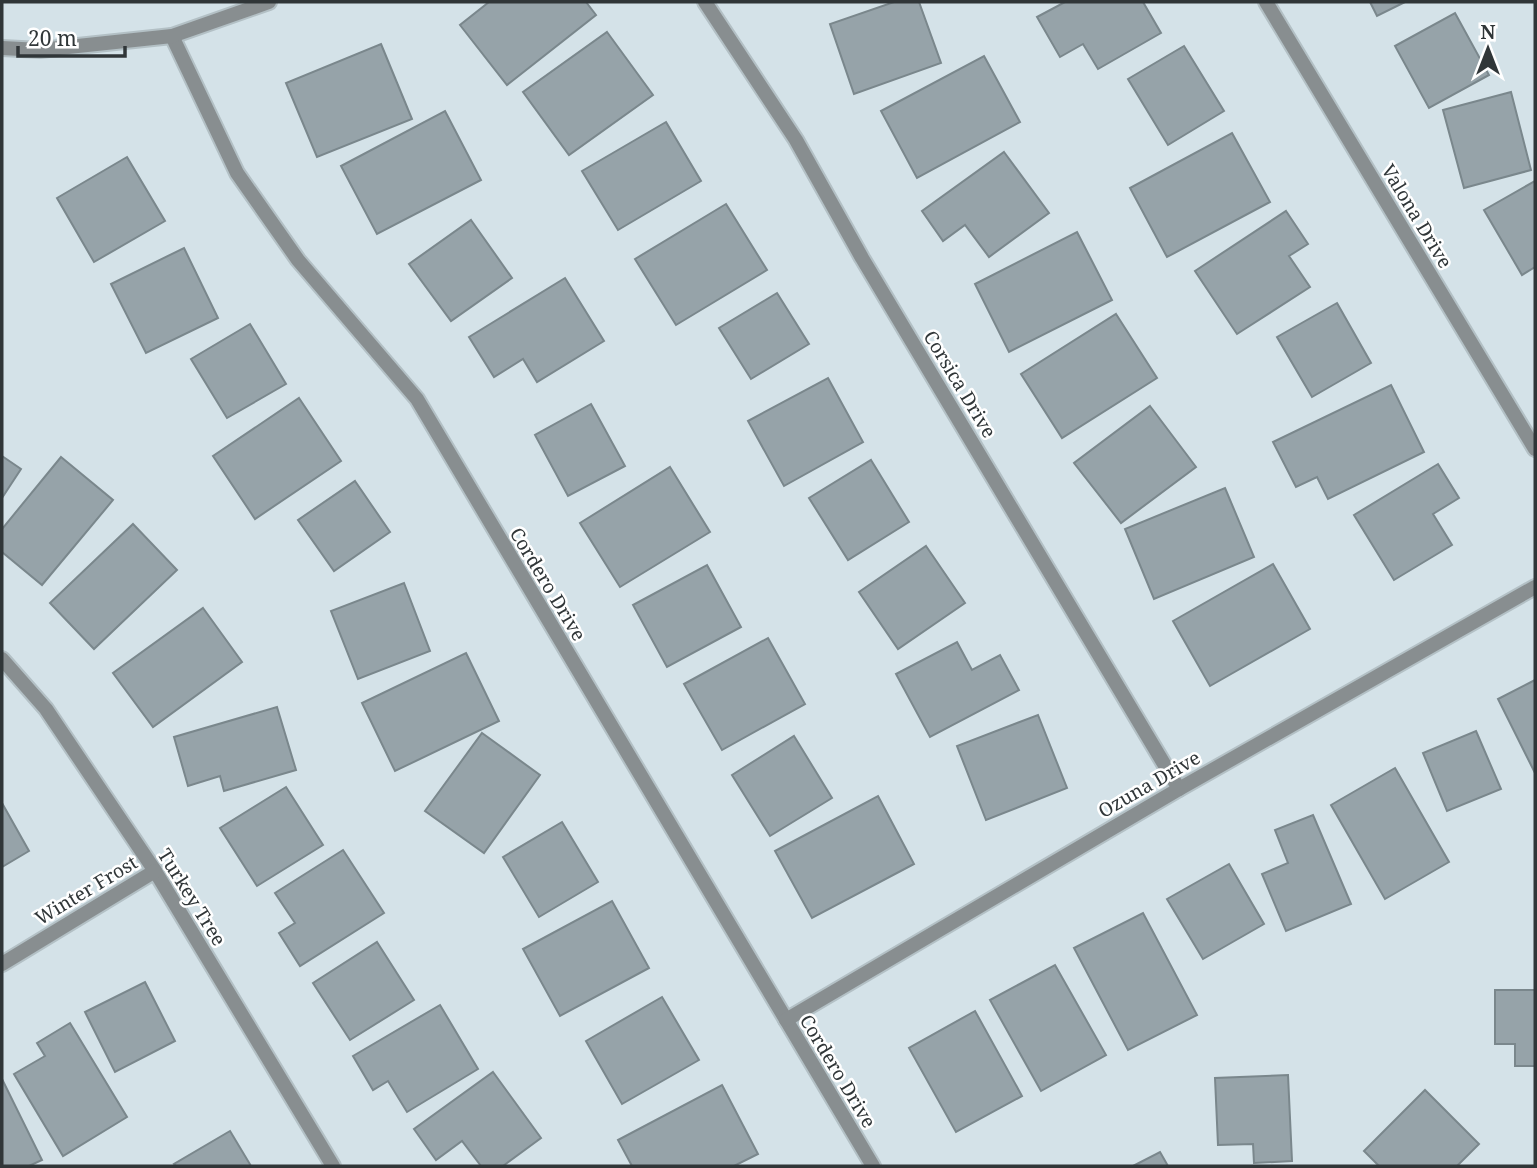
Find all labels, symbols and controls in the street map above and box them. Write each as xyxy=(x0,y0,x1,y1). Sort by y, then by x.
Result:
scale bar xyxy=(18,14,124,58)
north arrow xyxy=(1453,14,1523,84)
text: N xyxy=(1481,19,1496,45)
text: 20 m xyxy=(28,24,77,52)
street label: Valona Drive xyxy=(1376,159,1458,273)
street label: Corsica Drive xyxy=(918,325,1002,443)
street label: Cordero Drive xyxy=(504,522,592,646)
street label: Ozuna Drive xyxy=(1093,744,1205,824)
street label: Turkey Tree xyxy=(152,843,232,951)
street label: Winter Frost xyxy=(30,849,142,931)
street label: Cordero Drive xyxy=(794,1009,882,1133)

